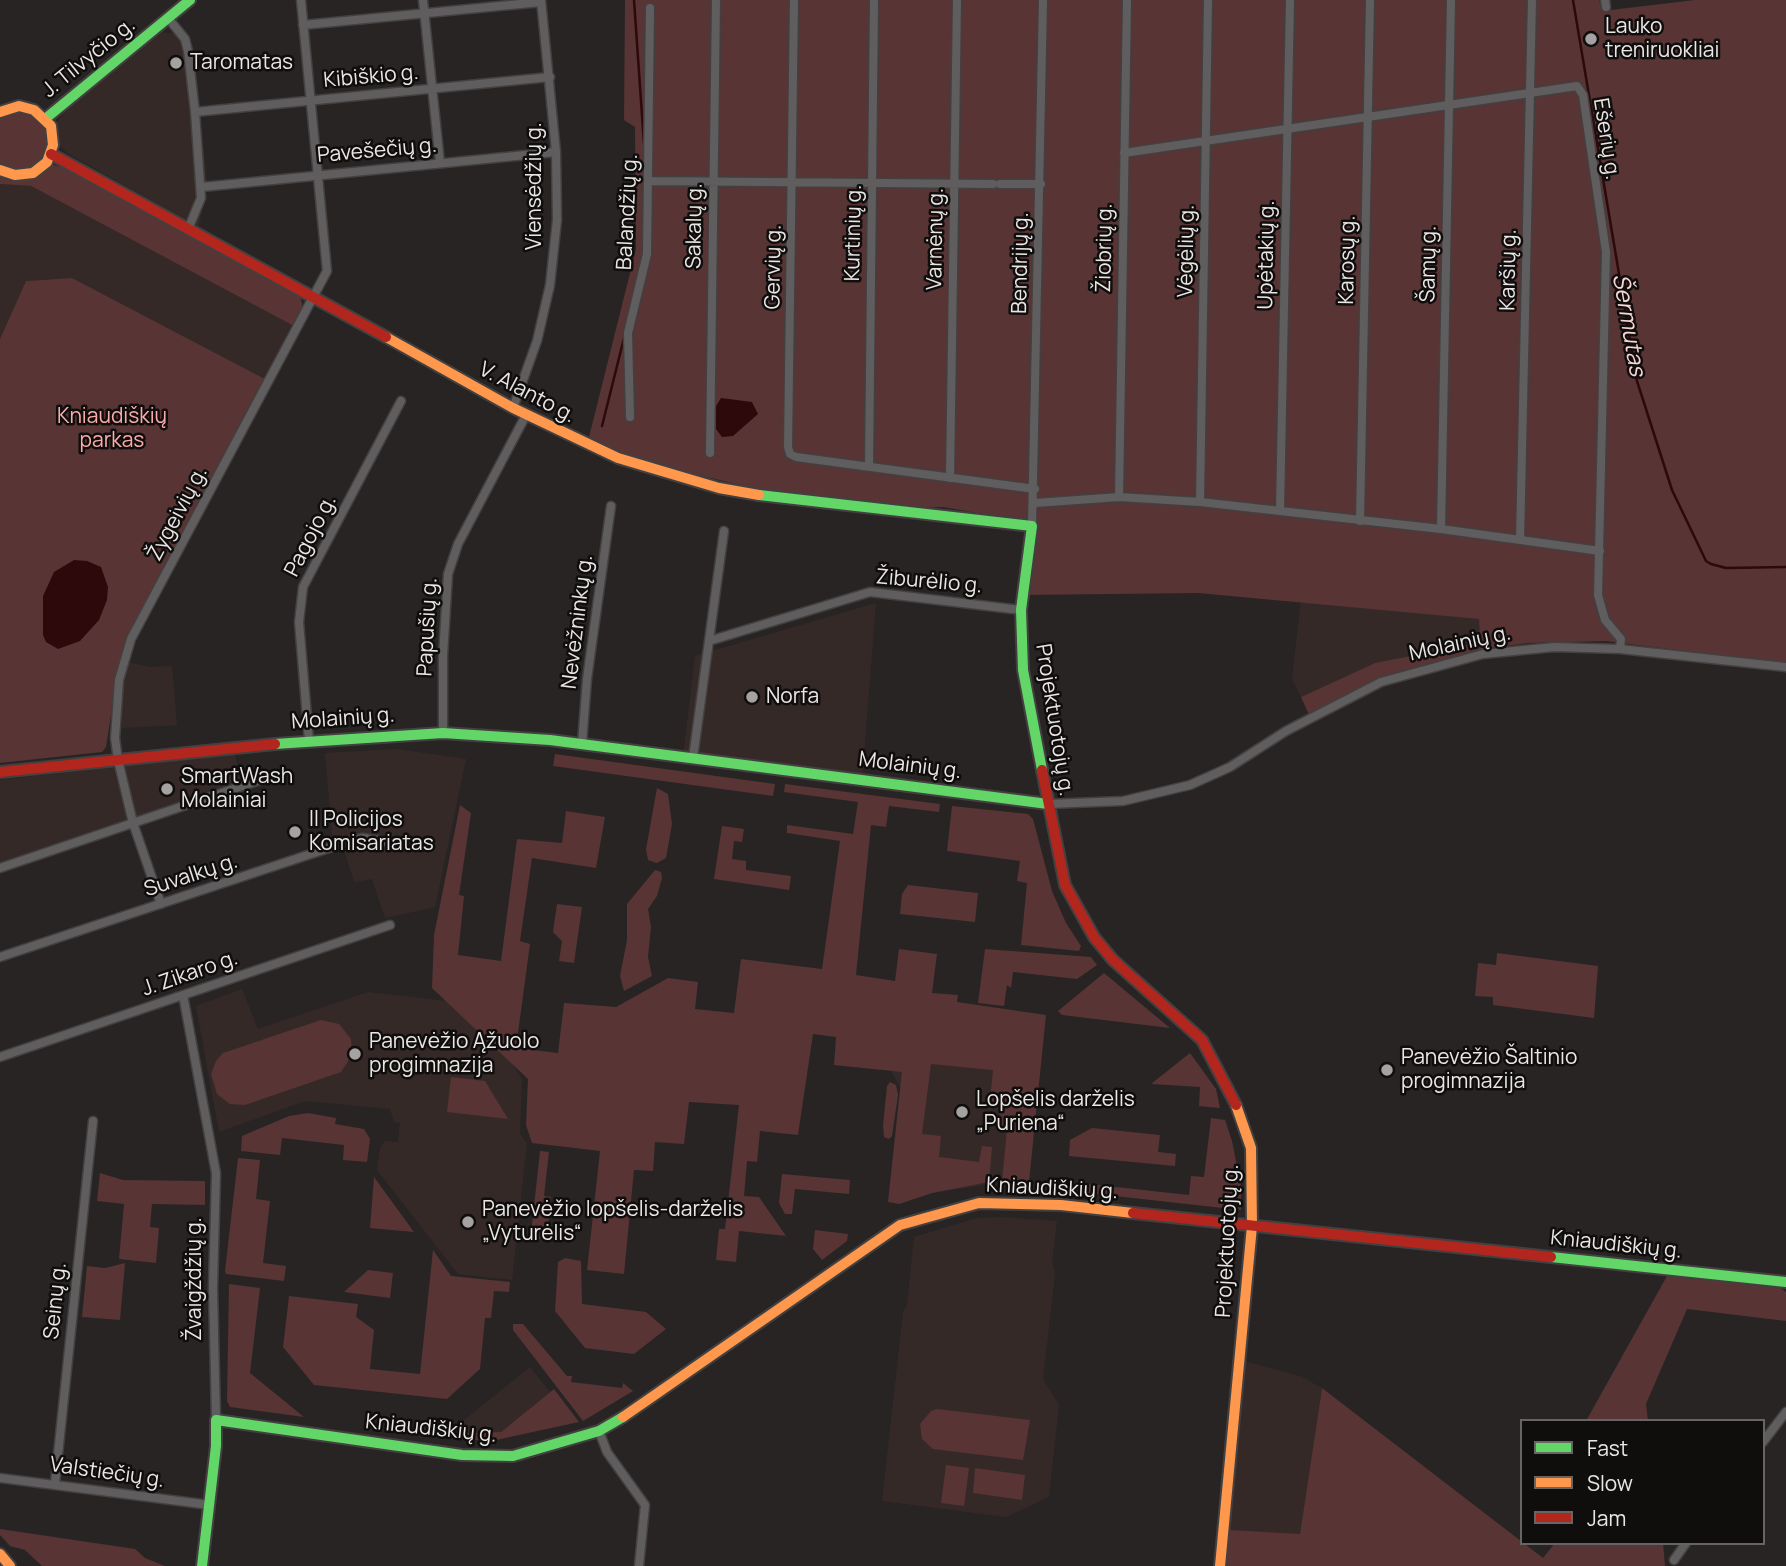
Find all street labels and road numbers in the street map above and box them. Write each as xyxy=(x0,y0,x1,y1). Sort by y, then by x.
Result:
street label: J. Tilvyčio g. xyxy=(37,13,141,103)
street label: Kibiškio g. xyxy=(322,60,420,94)
street label: Ešerių g. xyxy=(1587,96,1625,182)
street label: Viensėdžių g. xyxy=(522,122,548,250)
street label: Pavešečių g. xyxy=(316,133,438,169)
street label: Balandžių g. xyxy=(612,153,644,271)
street label: Sakalų g. xyxy=(682,183,708,269)
street label: Kurtinių g. xyxy=(841,184,867,282)
street label: Varnėnų g. xyxy=(923,188,949,290)
street label: Upėtakių g. xyxy=(1253,200,1281,310)
street label: Žiobrių g. xyxy=(1092,203,1118,293)
street label: Vėgėlių g. xyxy=(1174,204,1200,298)
street label: Bendrijų g. xyxy=(1008,212,1034,314)
street label: Karosų g. xyxy=(1335,215,1361,305)
street label: Gervių g. xyxy=(761,224,787,310)
street label: Šamų g. xyxy=(1416,225,1442,303)
street label: Karšių g. xyxy=(1496,229,1522,311)
street label: V. Alanto g. xyxy=(474,357,580,429)
street label: Žygeivių g. xyxy=(143,462,213,566)
street label: Pagojo g. xyxy=(280,491,342,581)
street label: Nevėžninkų g. xyxy=(557,553,599,691)
street label: Žiburėlio g. xyxy=(875,565,983,599)
street label: Papušių g. xyxy=(413,577,443,677)
street label: Molainių g. xyxy=(1407,621,1513,667)
street label: Projektuotojų g. xyxy=(1030,642,1078,798)
street label: Molainių g. xyxy=(291,703,395,735)
street label: Molainių g. xyxy=(857,747,963,785)
street label: Suvalkų g. xyxy=(141,849,241,903)
street label: J. Zikaro g. xyxy=(139,946,241,1002)
street label: Projektuotojų g. xyxy=(1211,1164,1245,1318)
street label: Kniaudiškių g. xyxy=(985,1173,1119,1205)
street label: Žvaigždžių g. xyxy=(182,1217,208,1341)
street label: Kniaudiškių g. xyxy=(1549,1226,1683,1264)
street label: Seinų g. xyxy=(39,1261,73,1341)
street label: Kniaudiškių g. xyxy=(364,1410,498,1448)
street label: Valstiečių g. xyxy=(48,1452,166,1494)

